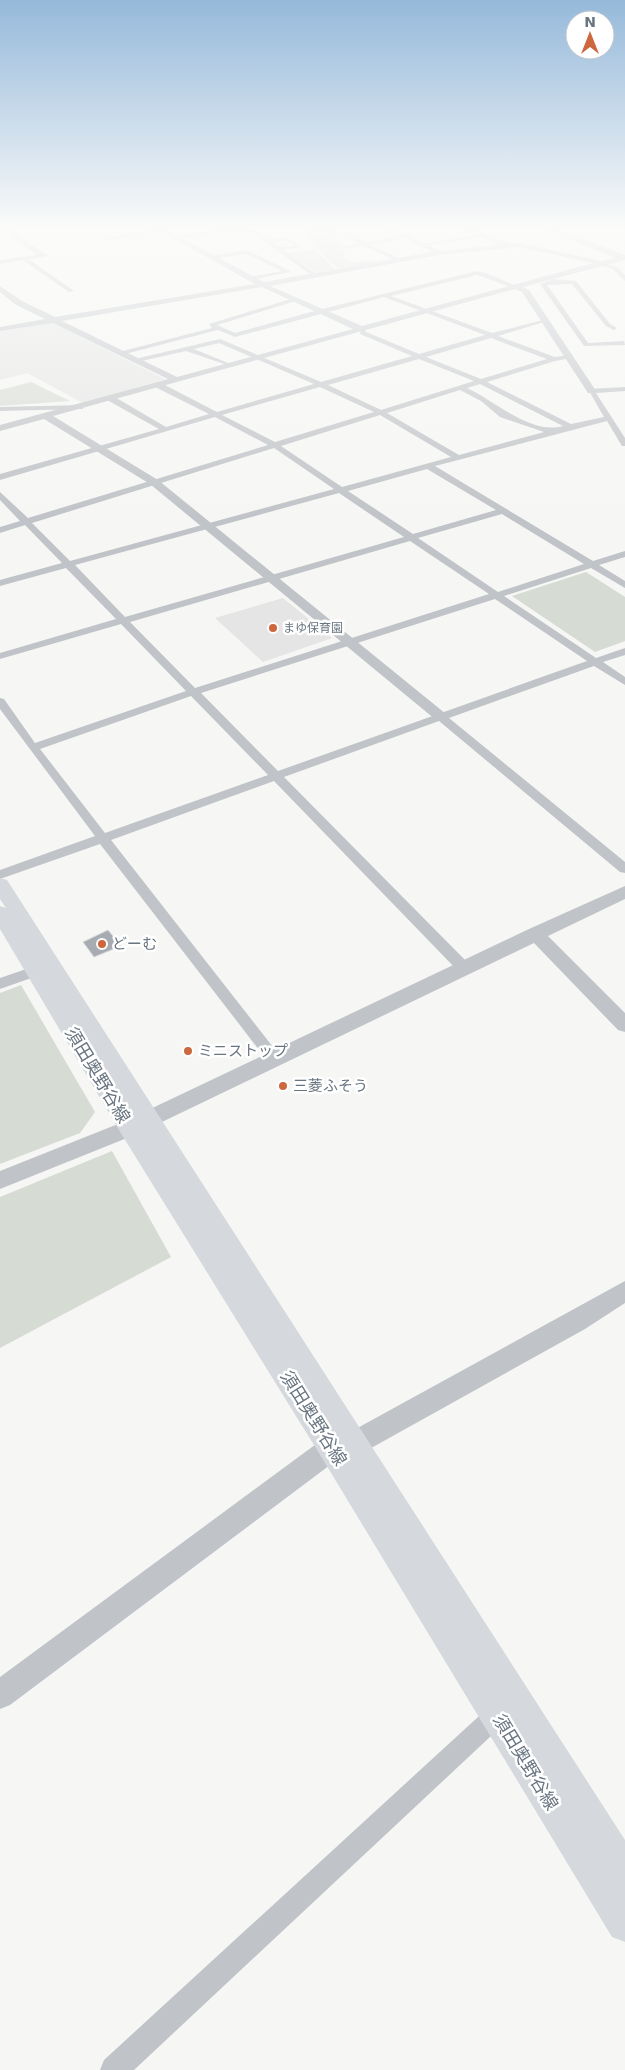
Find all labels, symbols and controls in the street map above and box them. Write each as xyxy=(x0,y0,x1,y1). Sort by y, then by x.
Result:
north arrow xyxy=(565,10,615,60)
text: N xyxy=(584,14,596,30)
place label: まゆ保育園 xyxy=(283,621,343,635)
marker: まゆ保育園 xyxy=(267,622,279,634)
place label: どーむ xyxy=(112,935,157,953)
marker: どーむ xyxy=(96,938,108,950)
street label: 須田奥野谷線 xyxy=(61,1023,135,1127)
place label: ミニストップ xyxy=(198,1042,288,1060)
marker: ミニストップ xyxy=(182,1045,194,1057)
place label: 三菱ふそう xyxy=(293,1077,368,1095)
marker: 三菱ふそう xyxy=(277,1080,289,1092)
street label: 須田奥野谷線 xyxy=(276,1367,352,1469)
street label: 須田奥野谷線 xyxy=(489,1710,563,1814)

